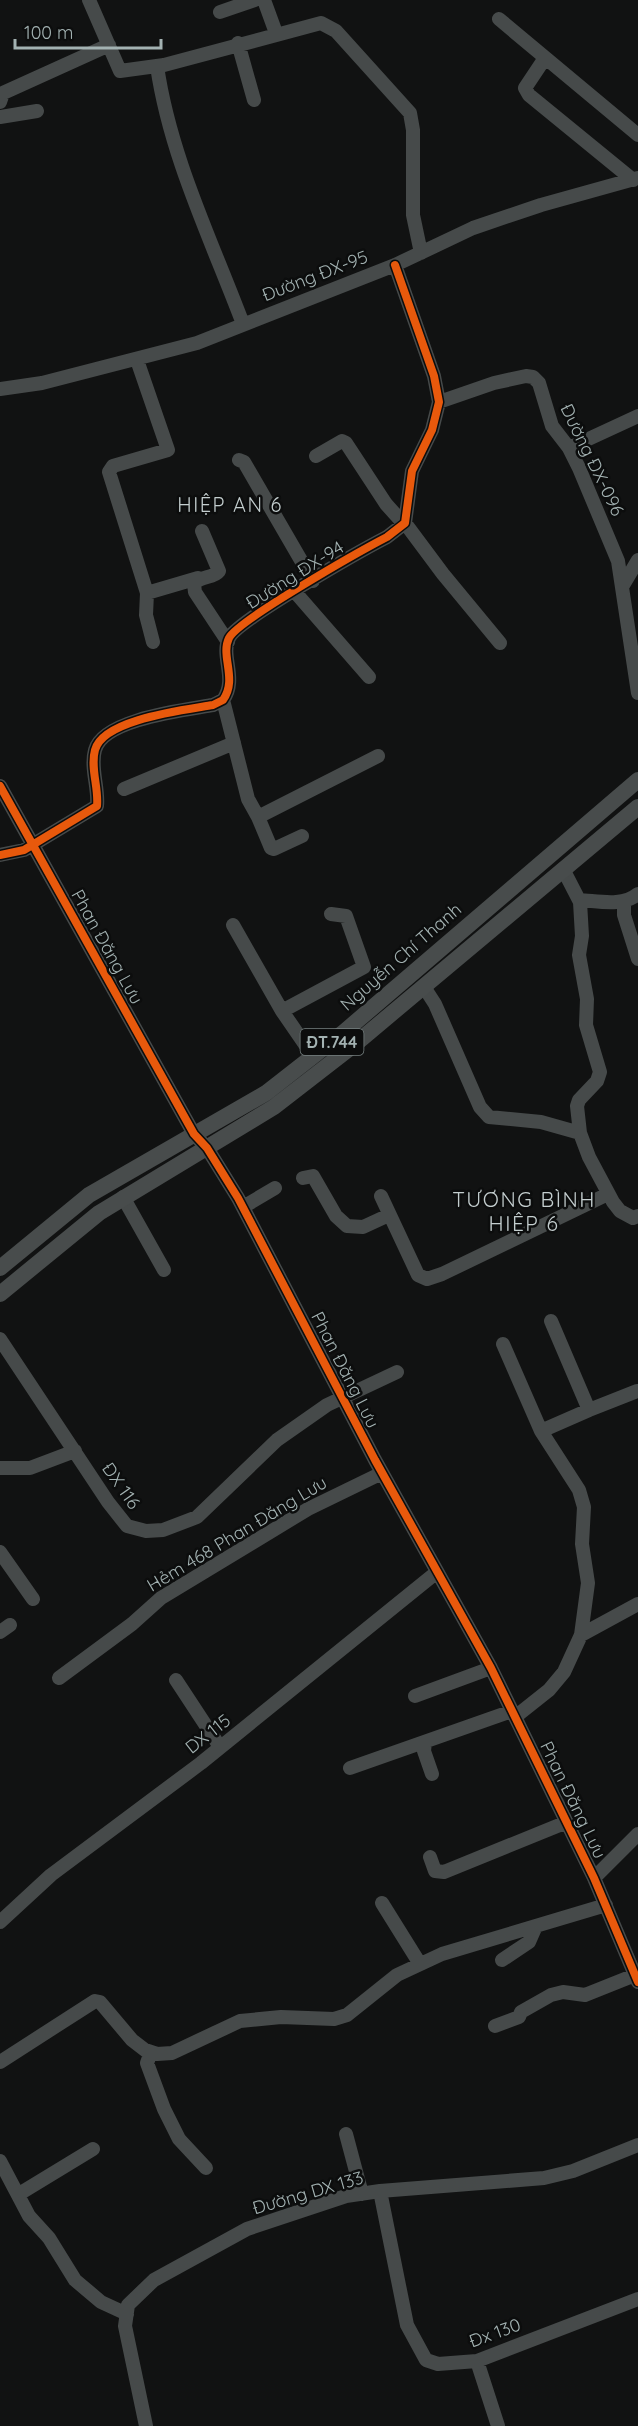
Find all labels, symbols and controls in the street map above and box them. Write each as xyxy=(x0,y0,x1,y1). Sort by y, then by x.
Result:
scale bar xyxy=(15,12,160,50)
text: 100 m xyxy=(24,21,73,44)
street label: Đường ĐX-95 xyxy=(259,245,371,306)
street label: Đường ĐX-096 xyxy=(555,400,630,520)
district label: HIỆP AN 6 xyxy=(177,492,283,517)
street label: Đường ĐX-94 xyxy=(242,535,348,614)
street label: Phan Đăng Lưu xyxy=(66,885,148,1008)
street label: Nguyễn Chí Thanh xyxy=(335,898,466,1016)
road number: ĐT.744 xyxy=(300,1029,364,1055)
district label: TƯƠNG BÌNH HIỆP 6 xyxy=(452,1186,596,1236)
street label: Phan Đăng Lưu xyxy=(306,1308,385,1432)
street label: ĐX 116 xyxy=(97,1458,146,1514)
street label: Hẻm 468 Phan Đăng Lưu xyxy=(143,1471,331,1596)
street label: DX 115 xyxy=(180,1709,235,1758)
street label: Phan Đăng Lưu xyxy=(535,1737,612,1862)
street label: Đường DX 133 xyxy=(250,2166,366,2219)
street label: Đx 130 xyxy=(466,2313,524,2352)

